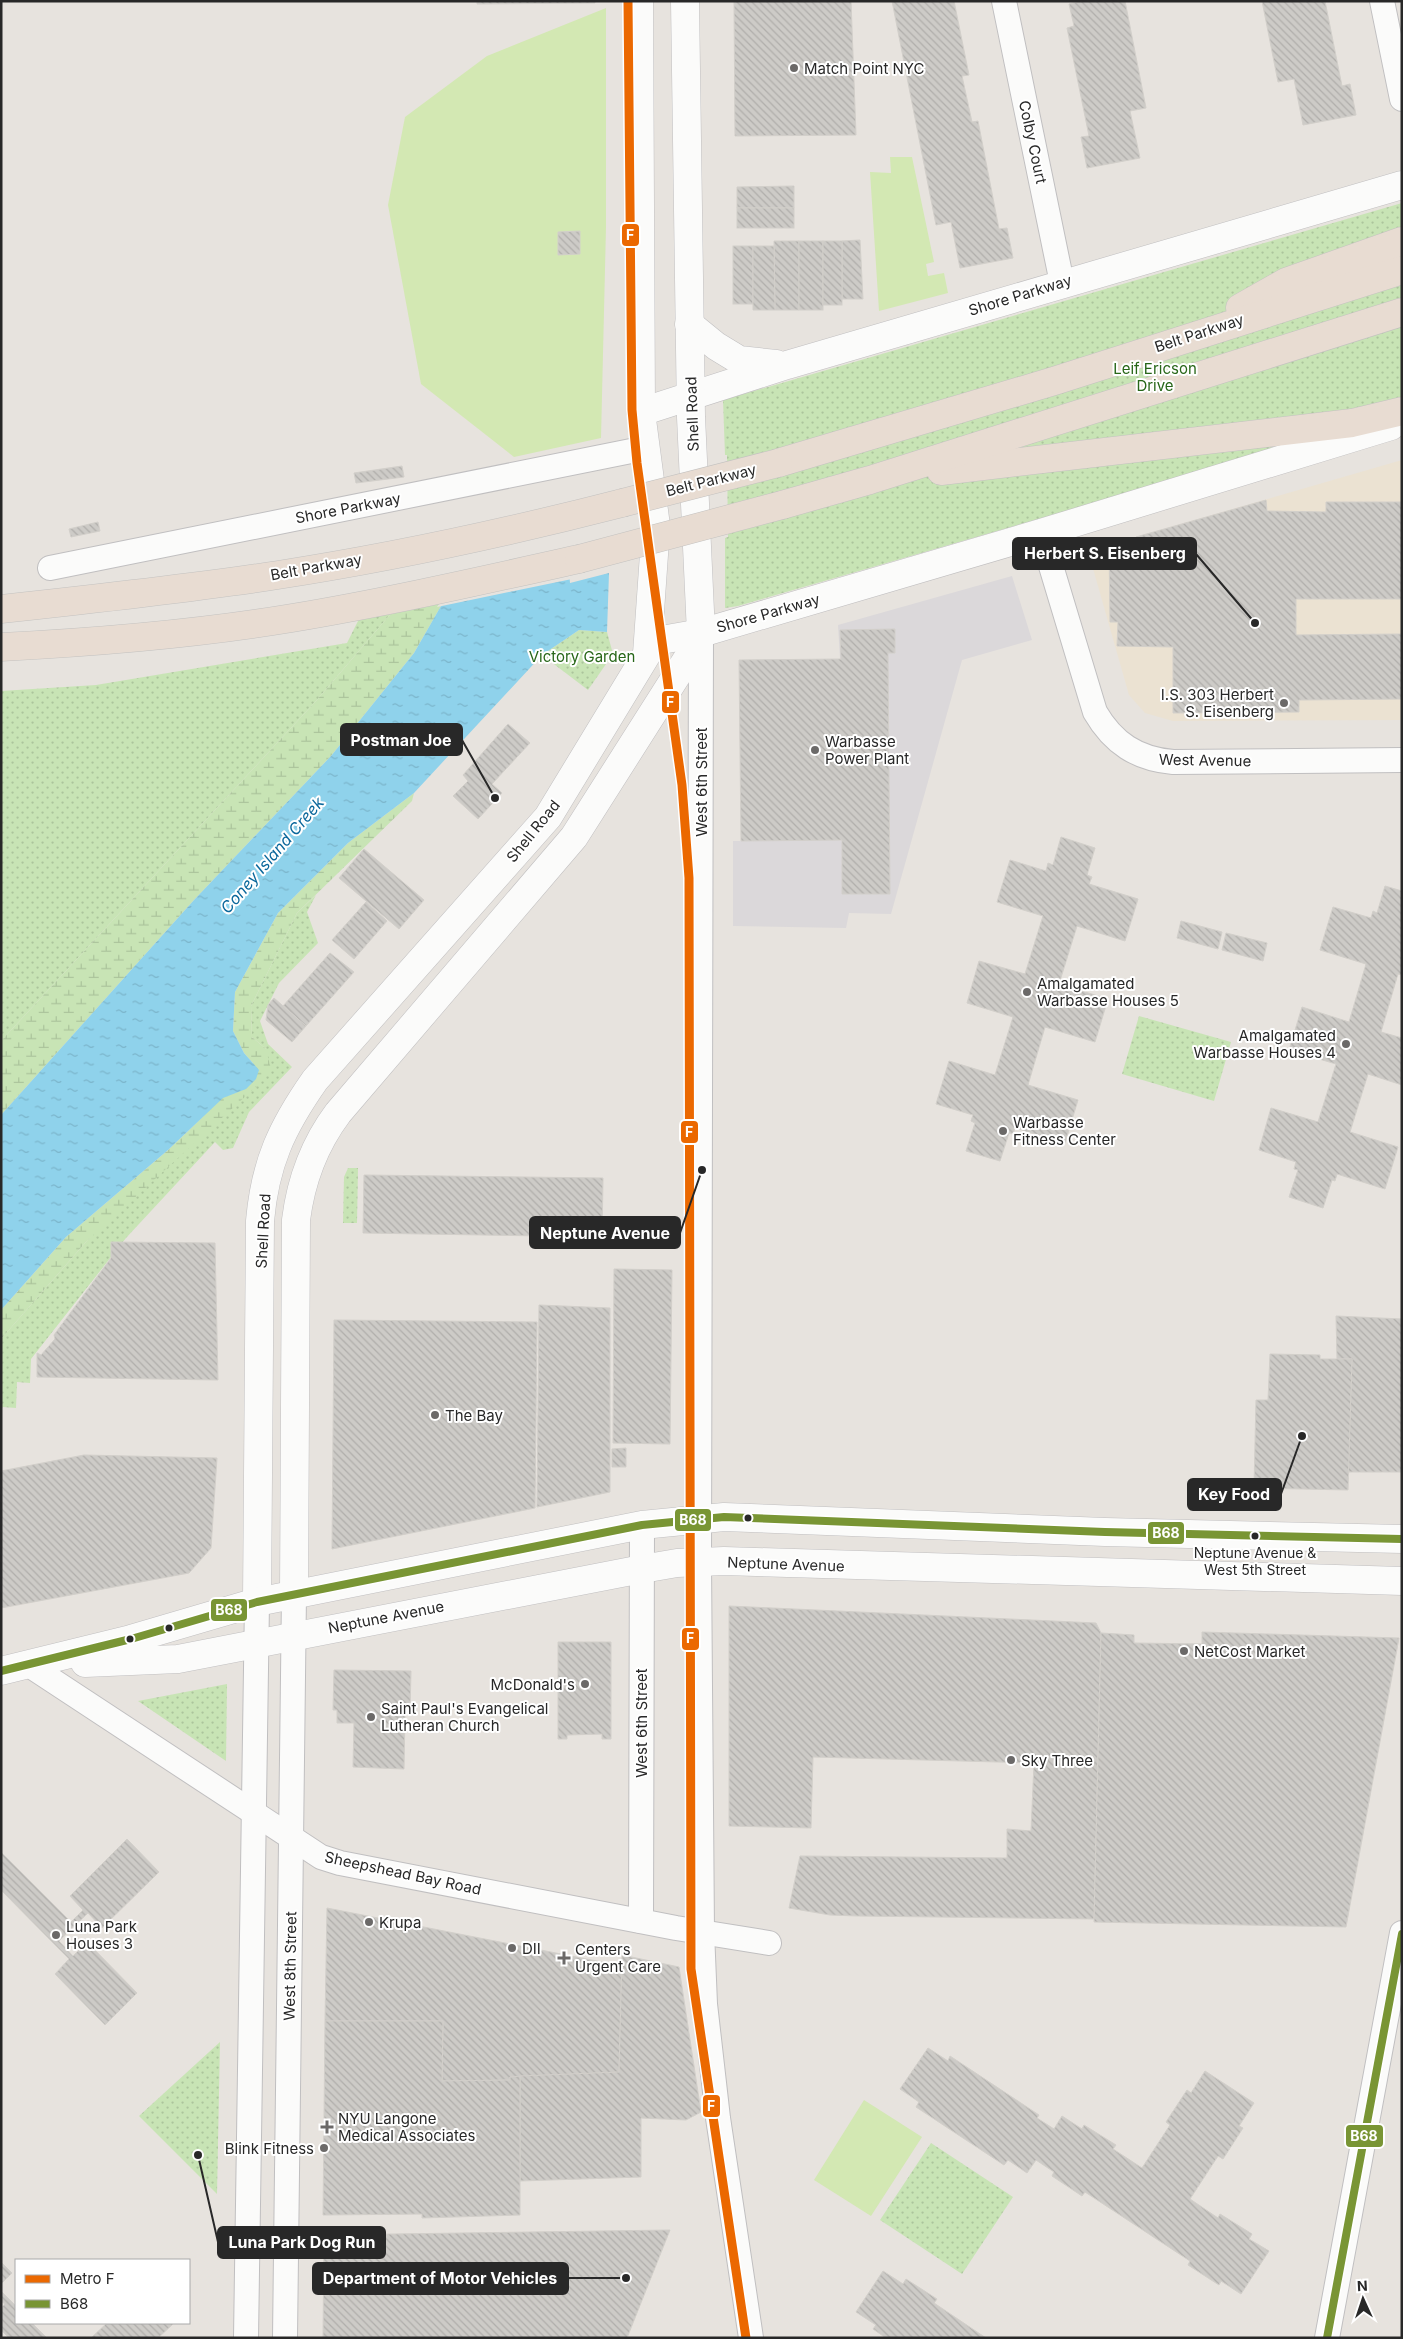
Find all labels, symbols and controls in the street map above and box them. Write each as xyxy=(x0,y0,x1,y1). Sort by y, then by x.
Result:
place label: Match Point NYC xyxy=(804,59,924,78)
marker: Match Point NYC xyxy=(788,62,800,74)
street label: Colby Court xyxy=(1015,99,1051,186)
line badge: F xyxy=(621,223,640,247)
text: F xyxy=(626,226,634,243)
street label: Shore Parkway xyxy=(966,270,1074,320)
street label: Belt Parkway xyxy=(1152,309,1246,356)
park label: Leif Ericson Drive xyxy=(1113,359,1197,395)
street label: Shell Road xyxy=(681,376,703,452)
street label: Belt Parkway xyxy=(664,459,759,500)
street label: Shore Parkway xyxy=(294,488,403,528)
callout: Herbert S. Eisenberg xyxy=(1013,538,1196,569)
text: Herbert S. Eisenberg xyxy=(1024,543,1186,563)
street label: Belt Parkway xyxy=(269,550,364,584)
street label: Shore Parkway xyxy=(714,589,823,637)
park label: Victory Garden xyxy=(529,647,635,666)
place label: I.S. 303 Herbert S. Eisenberg xyxy=(1161,685,1274,721)
line badge: F xyxy=(661,690,680,714)
text: F xyxy=(666,693,674,710)
marker: I.S. 303 Herbert S. Eisenberg xyxy=(1278,697,1290,709)
callout: Postman Joe xyxy=(341,724,462,755)
street label: West 6th Street xyxy=(692,727,711,837)
text: Postman Joe xyxy=(350,730,452,750)
place label: Warbasse Power Plant xyxy=(825,732,909,768)
marker: Warbasse Power Plant xyxy=(809,744,821,756)
street label: West Avenue xyxy=(1159,750,1251,770)
water label: Coney Island Creek xyxy=(216,792,328,917)
street label: Shell Road xyxy=(502,796,564,866)
place label: Amalgamated Warbasse Houses 5 xyxy=(1037,974,1179,1010)
marker: Amalgamated Warbasse Houses 5 xyxy=(1021,986,1033,998)
place label: Amalgamated Warbasse Houses 4 xyxy=(1194,1026,1336,1062)
marker: Amalgamated Warbasse Houses 4 xyxy=(1340,1038,1352,1050)
place label: Warbasse Fitness Center xyxy=(1013,1113,1116,1149)
line badge: F xyxy=(680,1120,699,1144)
text: F xyxy=(685,1123,693,1140)
marker: Warbasse Fitness Center xyxy=(997,1125,1009,1137)
street label: Shell Road xyxy=(252,1193,274,1269)
callout: Neptune Avenue xyxy=(530,1217,680,1248)
text: Neptune Avenue xyxy=(540,1223,670,1243)
place label: The Bay xyxy=(445,1406,504,1425)
marker: The Bay xyxy=(429,1409,441,1421)
callout: Key Food xyxy=(1188,1479,1281,1510)
text: Key Food xyxy=(1198,1484,1270,1504)
line badge: B68 xyxy=(674,1508,712,1532)
text: B68 xyxy=(679,1511,707,1528)
unlabelled marker xyxy=(743,1513,753,1523)
line badge: B68 xyxy=(1147,1521,1185,1545)
text: B68 xyxy=(1152,1524,1180,1541)
marker: Neptune Avenue & West 5th Street xyxy=(1250,1531,1260,1541)
place label: Neptune Avenue & West 5th Street xyxy=(1194,1544,1316,1578)
street label: Neptune Avenue xyxy=(727,1552,845,1576)
street label: Neptune Avenue xyxy=(327,1596,445,1638)
line badge: B68 xyxy=(210,1598,248,1622)
text: B68 xyxy=(215,1601,243,1618)
unlabelled marker xyxy=(164,1623,174,1633)
line badge: F xyxy=(681,1627,700,1651)
text: F xyxy=(686,1629,694,1646)
unlabelled marker xyxy=(125,1634,135,1644)
place label: NetCost Market xyxy=(1194,1642,1305,1661)
marker: NetCost Market xyxy=(1178,1645,1190,1657)
street label: West 6th Street xyxy=(632,1668,651,1778)
place label: McDonald's xyxy=(491,1675,575,1694)
marker: McDonald's xyxy=(579,1678,591,1690)
place label: Saint Paul's Evangelical Lutheran Church xyxy=(381,1699,548,1735)
marker: Saint Paul's Evangelical Lutheran Church xyxy=(365,1711,377,1723)
place label: Sky Three xyxy=(1021,1751,1093,1770)
marker: Sky Three xyxy=(1005,1754,1017,1766)
street label: Sheepshead Bay Road xyxy=(323,1847,483,1899)
street label: West 8th Street xyxy=(280,1911,300,2021)
place label: Krupa xyxy=(379,1913,421,1932)
marker: Krupa xyxy=(363,1916,375,1928)
place label: Luna Park Houses 3 xyxy=(66,1917,138,1953)
marker: Luna Park Houses 3 xyxy=(50,1929,62,1941)
place label: DII xyxy=(522,1939,541,1958)
place label: Centers Urgent Care xyxy=(575,1940,661,1976)
marker: DII xyxy=(506,1942,518,1954)
marker: Centers Urgent Care xyxy=(557,1951,571,1965)
line badge: F xyxy=(702,2094,721,2118)
text: F xyxy=(707,2097,715,2114)
place label: NYU Langone Medical Associates xyxy=(338,2109,475,2145)
marker: NYU Langone Medical Associates xyxy=(320,2120,334,2134)
line badge: B68 xyxy=(1345,2124,1384,2148)
text: B68 xyxy=(1350,2127,1378,2144)
place label: Blink Fitness xyxy=(225,2139,314,2158)
marker: Blink Fitness xyxy=(318,2142,330,2154)
callout: Luna Park Dog Run xyxy=(218,2227,385,2258)
text: Luna Park Dog Run xyxy=(228,2232,376,2252)
legend xyxy=(15,2259,190,2324)
callout: Department of Motor Vehicles xyxy=(313,2263,568,2294)
text: Department of Motor Vehicles xyxy=(323,2268,557,2288)
text: Metro F xyxy=(60,2269,115,2288)
north arrow xyxy=(1338,2274,1388,2324)
text: N xyxy=(1357,2277,1368,2294)
text: B68 xyxy=(60,2294,88,2313)

